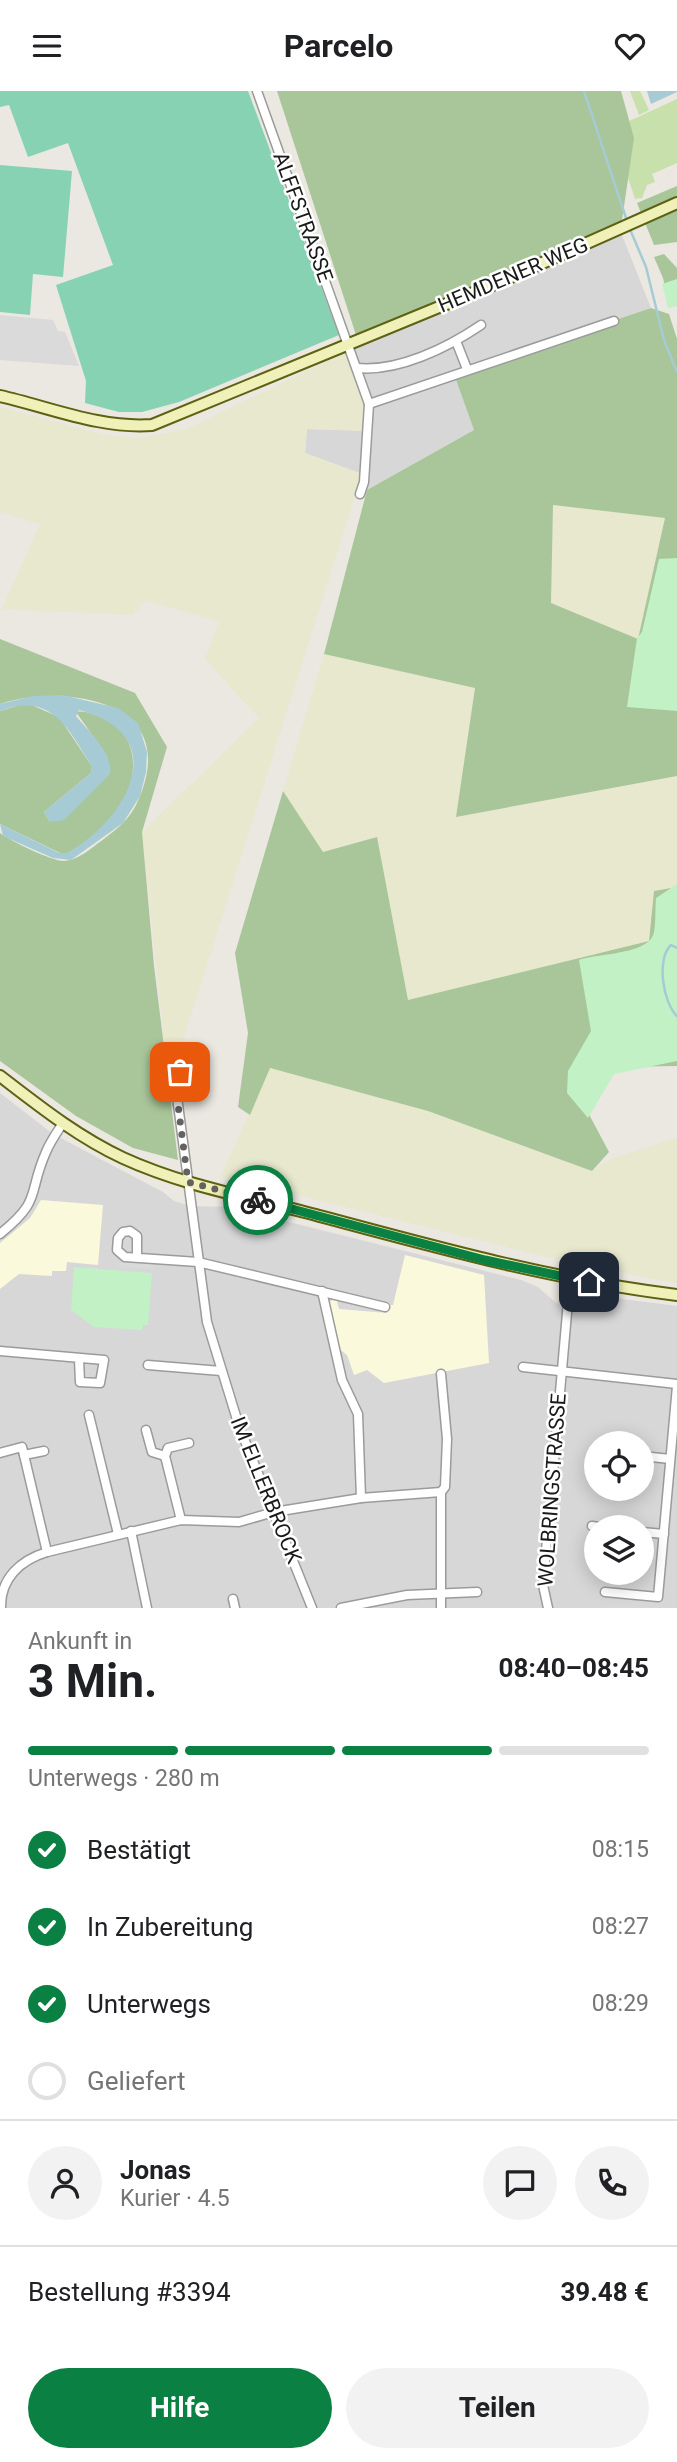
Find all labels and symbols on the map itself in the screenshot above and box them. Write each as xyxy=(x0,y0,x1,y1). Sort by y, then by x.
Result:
street label: ALFFSTRASSE xyxy=(268,149,338,285)
street label: HEMDENER WEG xyxy=(434,233,592,317)
pin xyxy=(150,1042,210,1102)
courier xyxy=(223,1165,293,1235)
pin xyxy=(559,1252,619,1312)
street label: WOLBRINGSTRASSE xyxy=(533,1392,571,1588)
street label: IM ELLERBROCK xyxy=(226,1413,307,1568)

